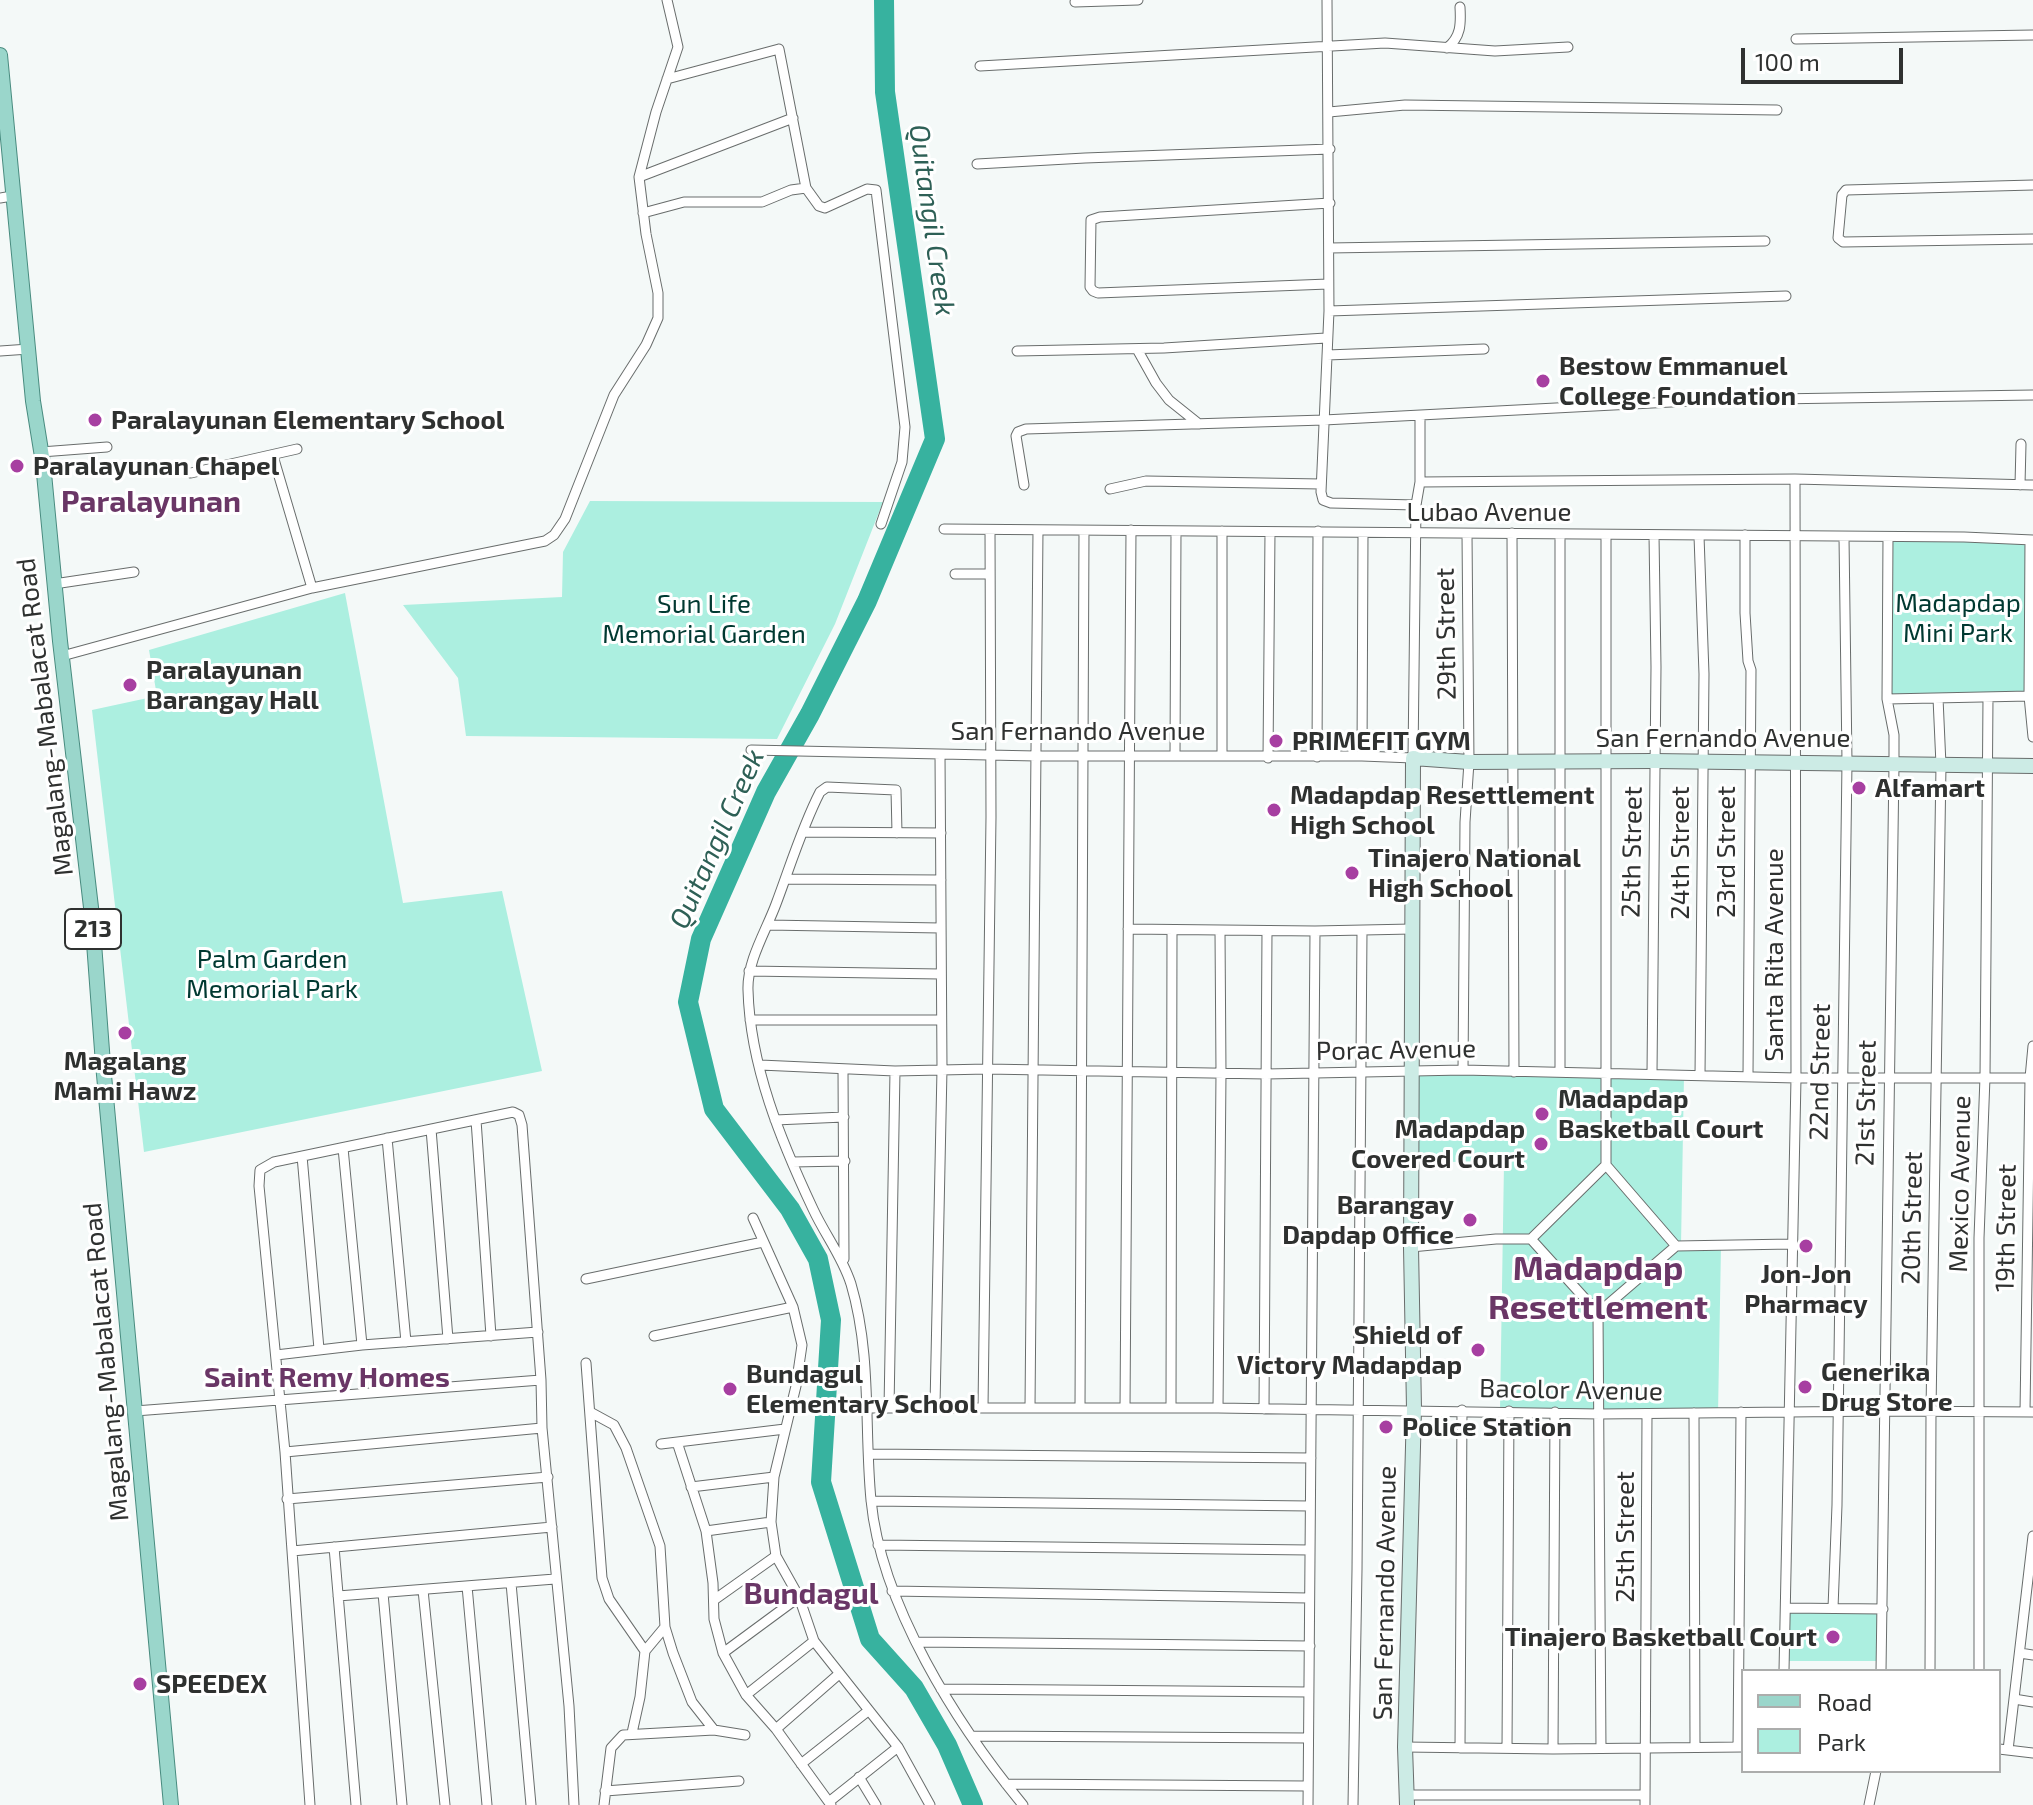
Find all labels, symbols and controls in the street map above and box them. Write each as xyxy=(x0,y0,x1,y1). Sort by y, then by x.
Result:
scale bar xyxy=(1745,32,1907,82)
text: 100 m xyxy=(1755,47,1820,76)
water label: Quitangil Creek xyxy=(902,122,962,318)
place label: Bestow Emmanuel College Foundation xyxy=(1559,350,1796,412)
marker: Bestow Emmanuel College Foundation xyxy=(1534,372,1552,390)
place label: Paralayunan Elementary School xyxy=(111,404,504,436)
marker: Paralayunan Elementary School xyxy=(86,411,104,429)
place label: Paralayunan Chapel xyxy=(33,450,279,482)
marker: Paralayunan Chapel xyxy=(8,457,26,475)
district label: Paralayunan xyxy=(61,484,241,520)
street label: Lubao Avenue xyxy=(1407,496,1571,528)
street label: Magalang-Mabalacat Road xyxy=(10,556,80,878)
street label: 29th Street xyxy=(1429,567,1463,701)
park label: Madapdap Mini Park xyxy=(1895,587,2021,648)
park label: Sun Life Memorial Garden xyxy=(602,588,806,650)
place label: Paralayunan Barangay Hall xyxy=(146,654,319,716)
marker: Paralayunan Barangay Hall xyxy=(121,676,139,694)
street label: San Fernando Avenue xyxy=(951,715,1205,747)
street label: San Fernando Avenue xyxy=(1596,722,1850,754)
place label: PRIMEFIT GYM xyxy=(1292,725,1471,757)
marker: PRIMEFIT GYM xyxy=(1267,732,1285,750)
water label: Quitangil Creek xyxy=(662,744,772,934)
place label: Alfamart xyxy=(1875,772,1985,804)
place label: Madapdap Resettlement High School xyxy=(1290,779,1594,840)
marker: Alfamart xyxy=(1850,779,1868,797)
street label: 25th Street xyxy=(1615,786,1649,918)
street label: 24th Street xyxy=(1664,786,1696,920)
street label: 23rd Street xyxy=(1710,786,1742,918)
marker: Madapdap Resettlement High School xyxy=(1265,801,1283,819)
place label: Tinajero National High School xyxy=(1368,842,1581,904)
street label: Santa Rita Avenue xyxy=(1758,848,1790,1062)
marker: Tinajero National High School xyxy=(1343,864,1361,882)
road number: 213 xyxy=(65,909,121,949)
park label: Palm Garden Memorial Park xyxy=(186,943,358,1004)
street label: 22nd Street xyxy=(1803,1003,1837,1141)
marker: Magalang Mami Hawz xyxy=(116,1024,134,1042)
street label: Porac Avenue xyxy=(1316,1033,1476,1067)
street label: 21st Street xyxy=(1849,1040,1883,1166)
place label: Magalang Mami Hawz xyxy=(54,1045,196,1106)
place label: Madapdap Basketball Court xyxy=(1558,1083,1763,1144)
street label: Mexico Avenue xyxy=(1943,1095,1977,1273)
marker: Madapdap Basketball Court xyxy=(1533,1105,1551,1123)
place label: Madapdap Covered Court xyxy=(1351,1113,1525,1174)
marker: Madapdap Covered Court xyxy=(1532,1135,1550,1153)
street label: 20th Street xyxy=(1895,1151,1929,1285)
street label: 19th Street xyxy=(1989,1164,2023,1292)
place label: Barangay Dapdap Office xyxy=(1282,1189,1454,1250)
street label: Magalang-Mabalacat Road xyxy=(77,1201,135,1523)
marker: Barangay Dapdap Office xyxy=(1461,1211,1479,1229)
marker: Jon-Jon Pharmacy xyxy=(1797,1237,1815,1255)
district label: Madapdap Resettlement xyxy=(1488,1249,1708,1328)
place label: Jon-Jon Pharmacy xyxy=(1744,1258,1868,1320)
place label: Shield of Victory Madapdap xyxy=(1237,1319,1462,1380)
marker: Shield of Victory Madapdap xyxy=(1469,1341,1487,1359)
place label: Generika Drug Store xyxy=(1821,1356,1953,1418)
place label: Bundagul Elementary School xyxy=(746,1358,978,1420)
district label: Saint Remy Homes xyxy=(204,1361,450,1395)
street label: Bacolor Avenue xyxy=(1479,1373,1663,1407)
marker: Generika Drug Store xyxy=(1796,1378,1814,1396)
marker: Bundagul Elementary School xyxy=(721,1380,739,1398)
place label: Police Station xyxy=(1402,1411,1572,1443)
marker: Police Station xyxy=(1377,1418,1395,1436)
street label: San Fernando Avenue xyxy=(1367,1465,1403,1721)
street label: 25th Street xyxy=(1609,1471,1641,1603)
district label: Bundagul xyxy=(743,1576,879,1612)
place label: Tinajero Basketball Court xyxy=(1505,1621,1817,1653)
marker: Tinajero Basketball Court xyxy=(1824,1628,1842,1646)
place label: SPEEDEX xyxy=(156,1668,267,1700)
legend xyxy=(1741,1669,2001,1773)
marker: SPEEDEX xyxy=(131,1675,149,1693)
text: Road xyxy=(1817,1687,1872,1716)
text: Park xyxy=(1817,1727,1866,1756)

